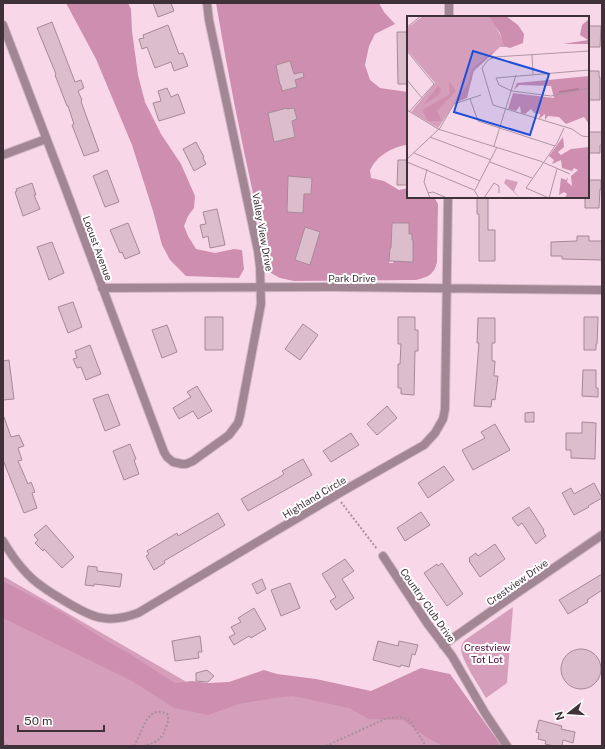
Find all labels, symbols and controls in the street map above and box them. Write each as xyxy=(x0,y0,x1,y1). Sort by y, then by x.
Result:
inset map xyxy=(407,16,589,198)
street label: Valley View Drive xyxy=(250,192,276,273)
street label: Locust Avenue xyxy=(81,214,115,282)
street label: Park Drive xyxy=(328,272,376,284)
street label: Highland Circle xyxy=(280,473,348,521)
street label: Crestview Drive xyxy=(484,556,550,608)
street label: Country Club Drive xyxy=(398,566,458,645)
park label: Crestview Tot Lot xyxy=(464,641,510,665)
north arrow xyxy=(549,693,589,733)
scale bar xyxy=(18,707,104,733)
text: N xyxy=(552,710,566,722)
text: 50 m xyxy=(24,714,52,728)

